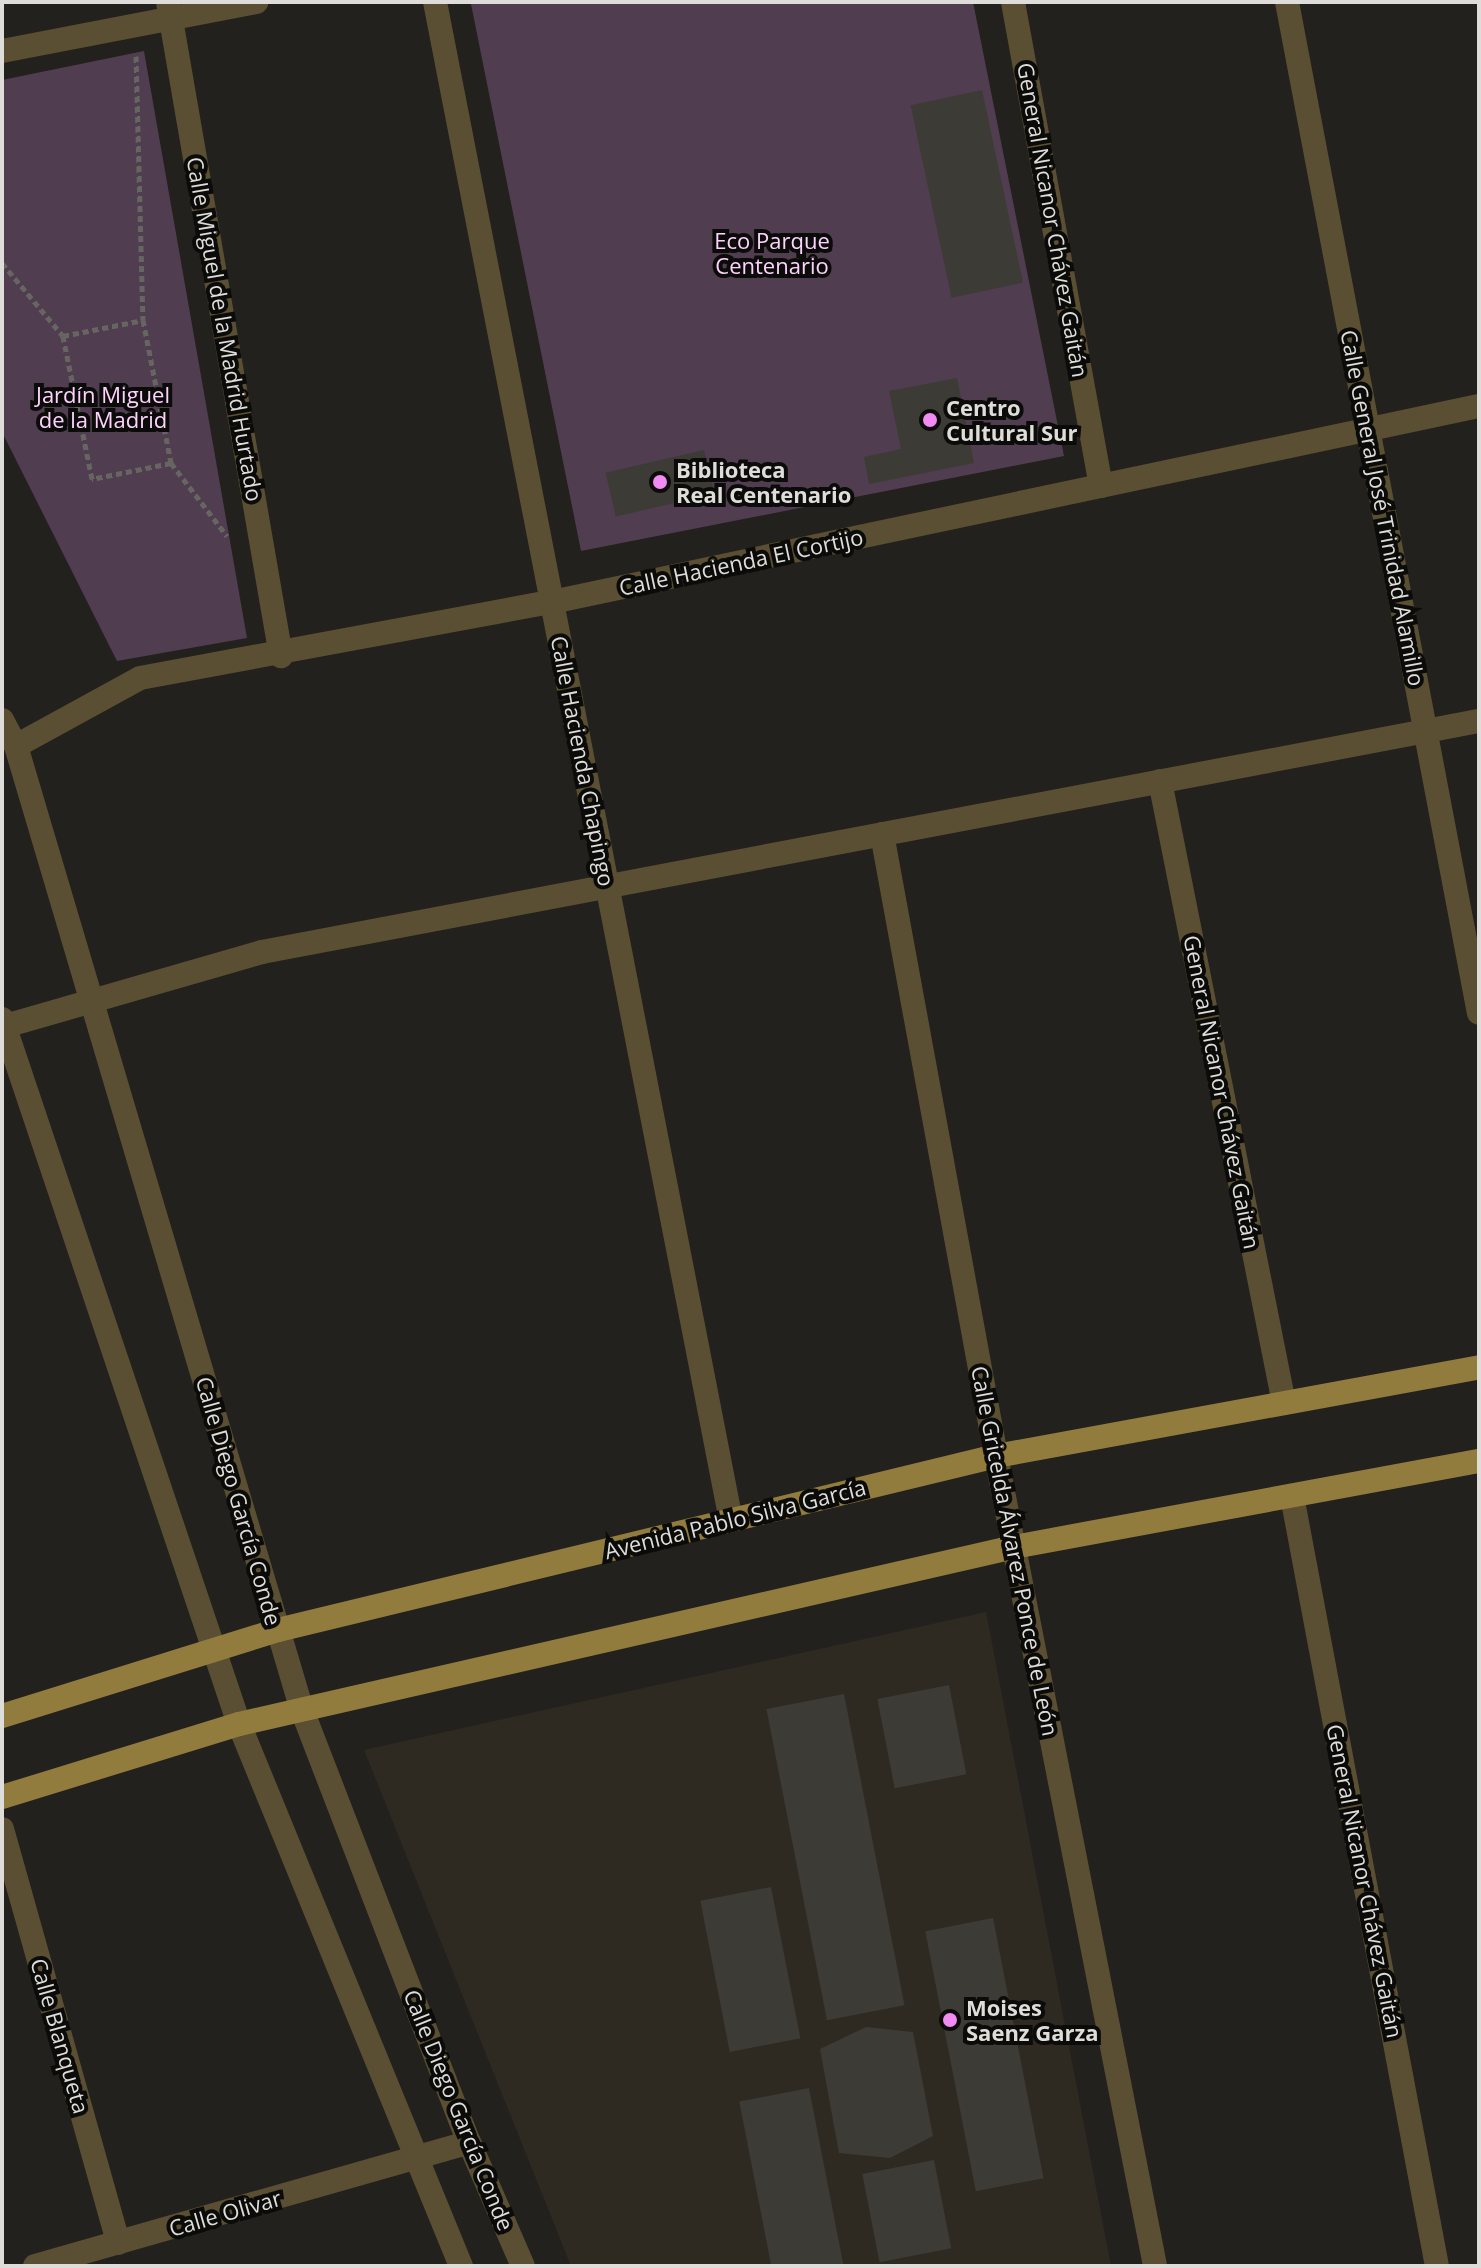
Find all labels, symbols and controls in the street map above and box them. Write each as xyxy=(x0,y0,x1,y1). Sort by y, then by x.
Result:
street label: General Nicanor Chávez Gaitán xyxy=(1012,60,1094,380)
street label: Calle Miguel de la Madrid Hurtado xyxy=(182,155,268,503)
park label: Eco Parque Centenario xyxy=(714,227,830,278)
street label: Calle General José Trinidad Alamillo xyxy=(1335,328,1431,688)
park label: Jardín Miguel de la Madrid xyxy=(36,381,170,432)
place label: Centro Cultural Sur xyxy=(946,394,1077,446)
marker: Centro Cultural Sur xyxy=(921,411,939,429)
place label: Biblioteca Real Centenario xyxy=(676,456,851,508)
marker: Biblioteca Real Centenario xyxy=(651,473,669,491)
street label: Calle Hacienda El Cortijo xyxy=(617,523,865,601)
street label: Calle Hacienda Chapingo xyxy=(546,634,620,888)
street label: General Nicanor Chávez Gaitán xyxy=(1179,933,1265,1251)
street label: Calle Gricelda Álvarez Ponce de León xyxy=(966,1364,1064,1738)
street label: Calle Diego García Conde xyxy=(191,1374,287,1628)
street label: Avenida Pablo Silva García xyxy=(601,1474,869,1564)
street label: General Nicanor Chávez Gaitán xyxy=(1322,1722,1408,2040)
street label: Calle Blanqueta xyxy=(25,1955,95,2117)
street label: Calle Diego García Conde xyxy=(399,1986,519,2234)
place label: Moises Saenz Garza xyxy=(966,1994,1099,2046)
marker: Moises Saenz Garza xyxy=(941,2011,959,2029)
street label: Calle Olivar xyxy=(166,2184,284,2242)

